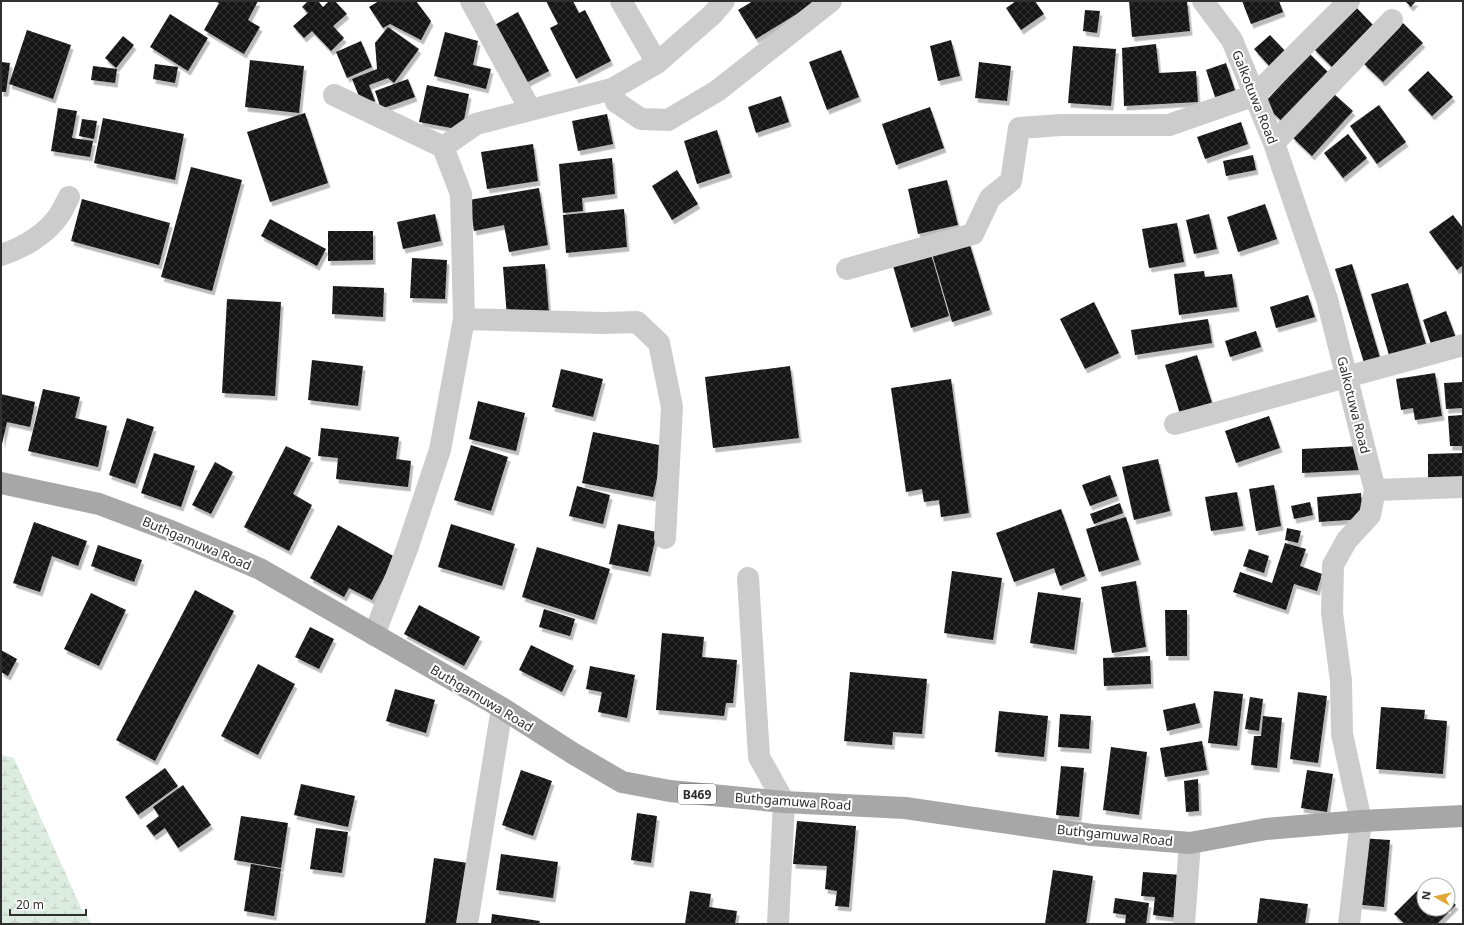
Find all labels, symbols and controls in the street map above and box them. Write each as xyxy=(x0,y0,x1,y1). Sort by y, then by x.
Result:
street label: Galkotuwa Road xyxy=(1228,47,1282,147)
street label: Galkotuwa Road xyxy=(1333,354,1375,456)
street label: Buthgamuwa Road xyxy=(140,512,254,574)
street label: Buthgamuwa Road xyxy=(427,660,537,736)
road number: B469 xyxy=(678,784,716,804)
street label: Buthgamuwa Road xyxy=(734,788,852,814)
street label: Buthgamuwa Road xyxy=(1056,820,1174,850)
north arrow xyxy=(1416,877,1456,917)
text: N xyxy=(1418,890,1434,901)
scale bar xyxy=(10,891,86,917)
text: 20 m xyxy=(16,896,44,913)

